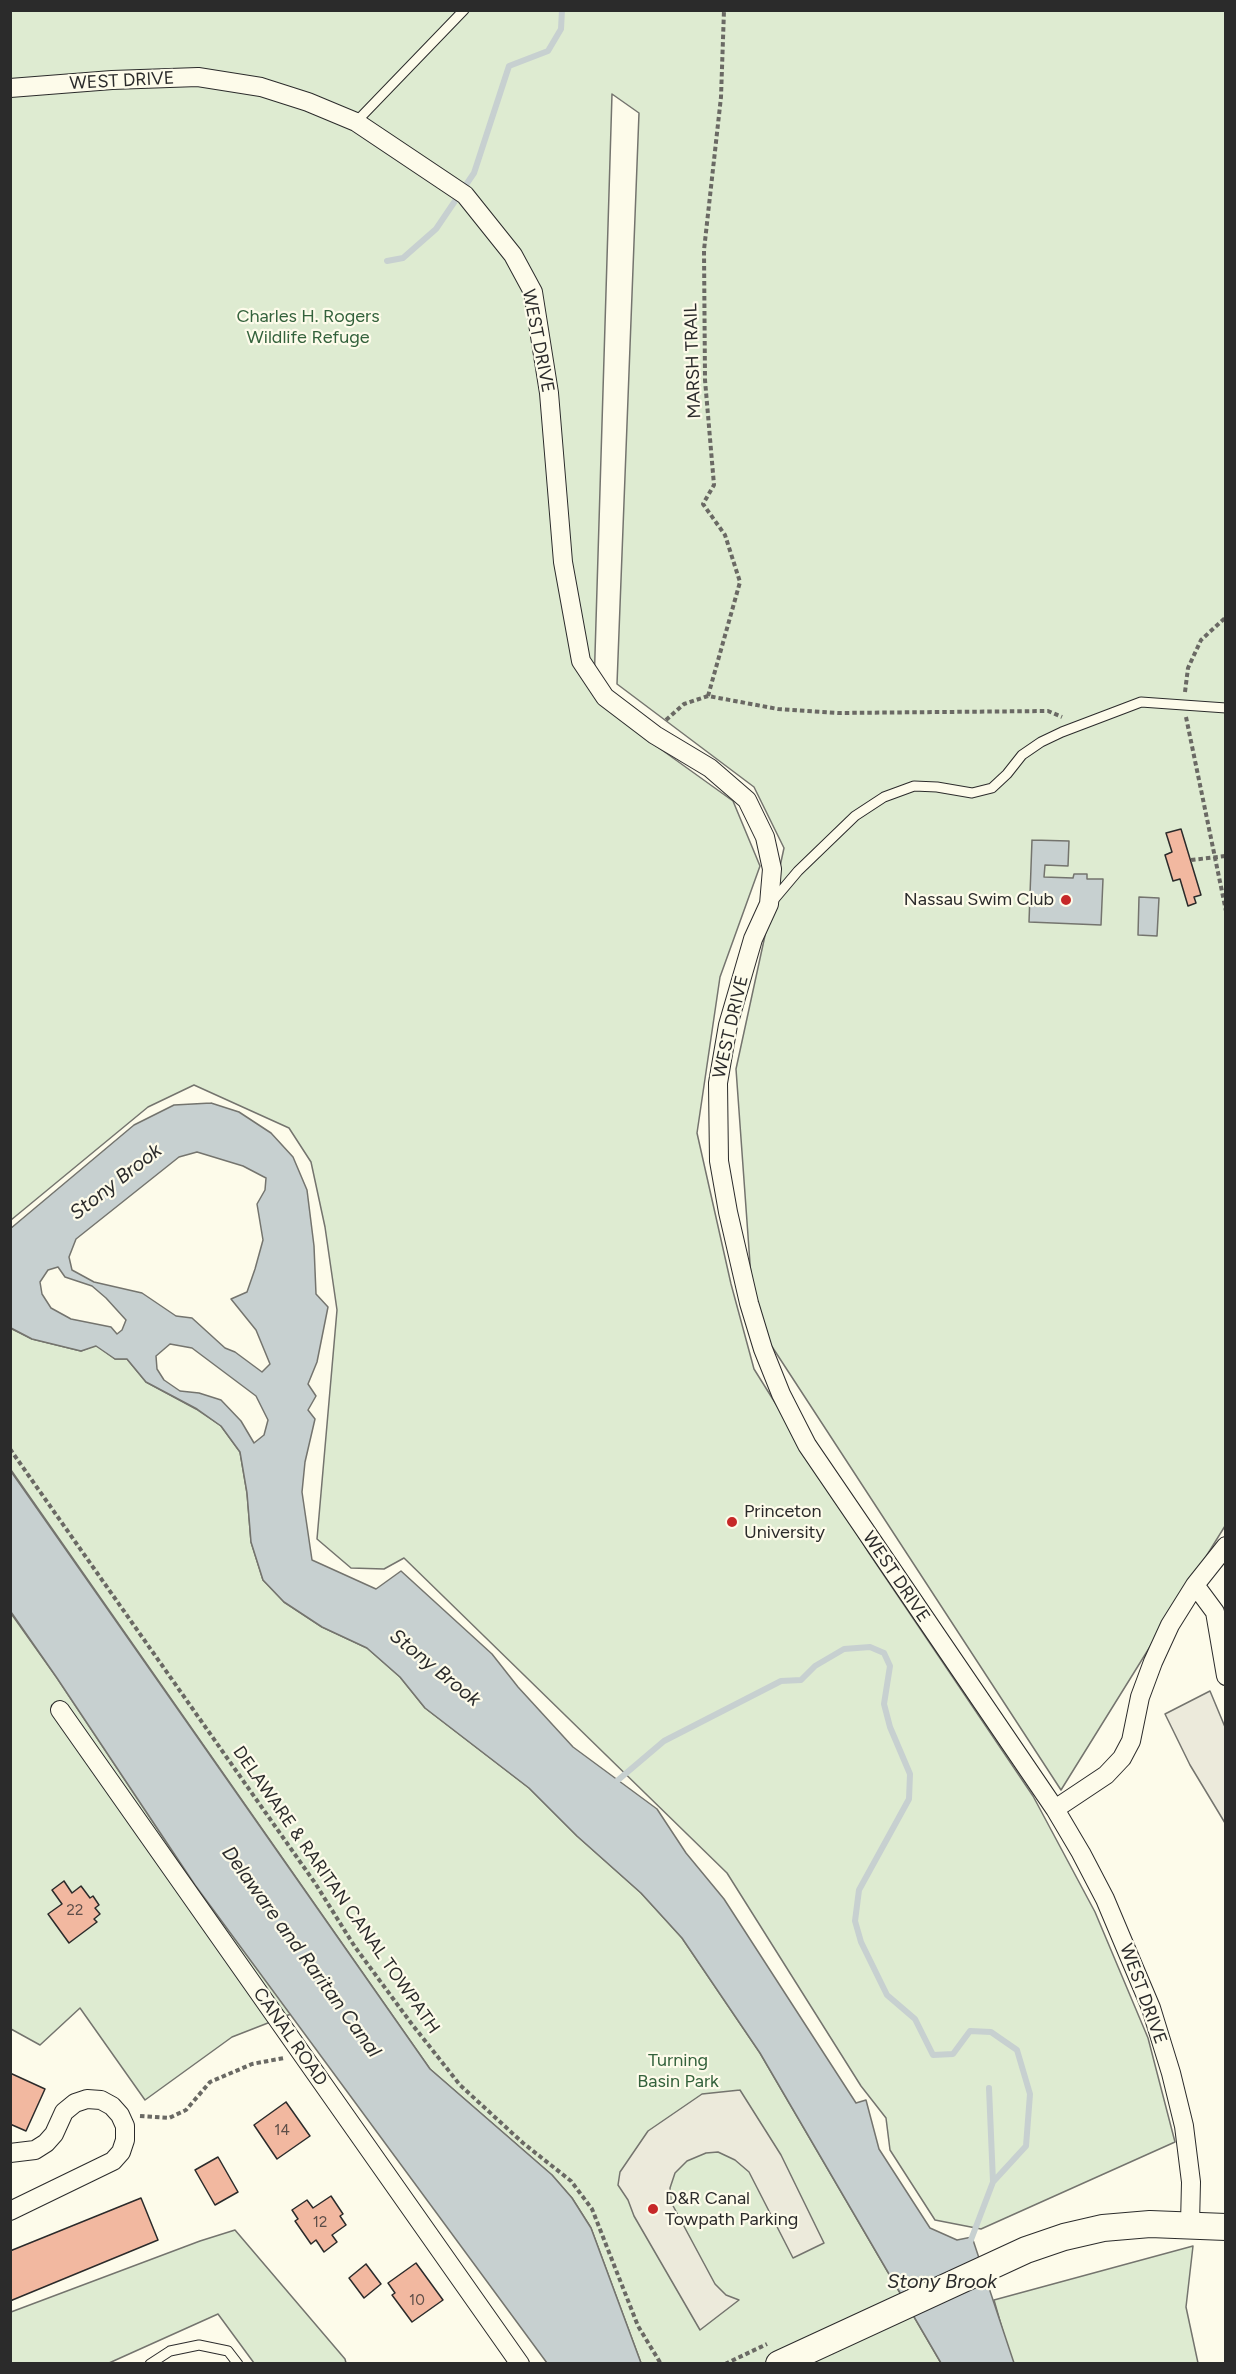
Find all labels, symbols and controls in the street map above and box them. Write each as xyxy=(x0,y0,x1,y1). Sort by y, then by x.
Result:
street label: WEST DRIVE xyxy=(69,67,175,95)
street label: WEST DRIVE xyxy=(517,287,559,395)
street label: MARSH TRAIL xyxy=(680,303,706,419)
park label: Charles H. Rogers Wildlife Refuge xyxy=(236,306,380,348)
place label: Nassau Swim Club xyxy=(904,889,1054,911)
marker: Nassau Swim Club xyxy=(1059,893,1073,907)
street label: WEST DRIVE xyxy=(709,973,753,1081)
water label: Stony Brook xyxy=(65,1139,167,1225)
place label: Princeton University xyxy=(744,1501,825,1544)
marker: Princeton University xyxy=(725,1515,739,1529)
street label: WEST DRIVE xyxy=(858,1527,934,1627)
water label: Stony Brook xyxy=(385,1624,485,1712)
street label: DELAWARE & RARITAN CANAL TOWPATH xyxy=(228,1742,444,2038)
water label: Delaware and Raritan Canal xyxy=(216,1842,386,2062)
house number: 22 xyxy=(67,1902,83,1920)
street label: WEST DRIVE xyxy=(1115,1941,1171,2047)
street label: CANAL ROAD xyxy=(248,1984,332,2090)
park label: Turning Basin Park xyxy=(637,2050,719,2092)
house number: 14 xyxy=(274,2122,290,2140)
place label: D&R Canal Towpath Parking xyxy=(665,2188,798,2230)
marker: D&R Canal Towpath Parking xyxy=(646,2202,660,2216)
house number: 12 xyxy=(313,2214,327,2232)
water label: Stony Brook xyxy=(887,2270,997,2294)
house number: 10 xyxy=(409,2292,425,2310)

